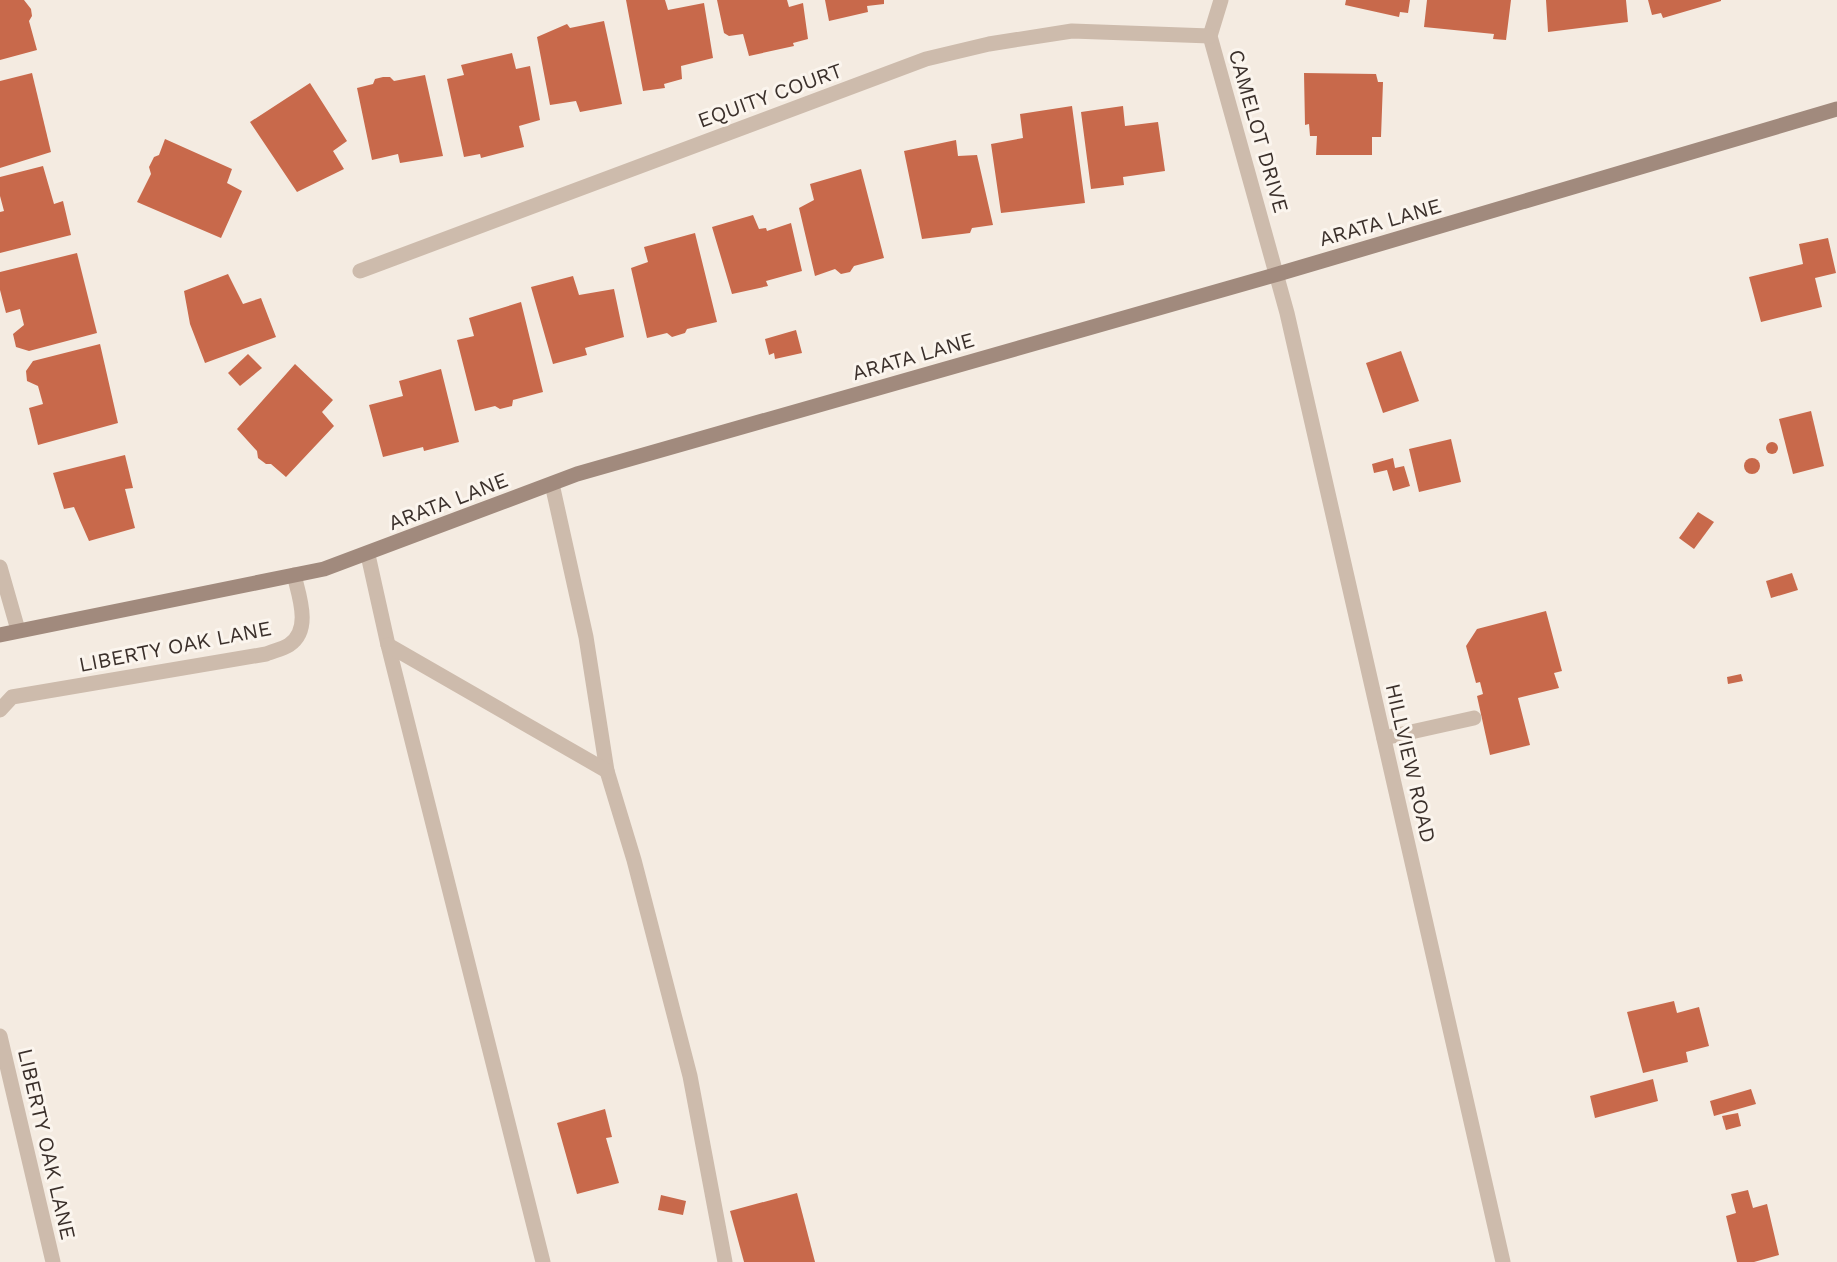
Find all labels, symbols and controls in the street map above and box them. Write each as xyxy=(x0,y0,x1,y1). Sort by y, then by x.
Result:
street label: CAMELOT DRIVE xyxy=(1224,47,1294,215)
street label: EQUITY COURT xyxy=(694,57,846,133)
street label: ARATA LANE xyxy=(1316,193,1444,251)
street label: ARATA LANE xyxy=(849,327,977,385)
street label: ARATA LANE xyxy=(385,467,511,535)
street label: LIBERTY OAK LANE xyxy=(77,615,273,677)
street label: HILLVIEW ROAD xyxy=(1381,681,1441,845)
street label: LIBERTY OAK LANE xyxy=(13,1046,81,1242)

